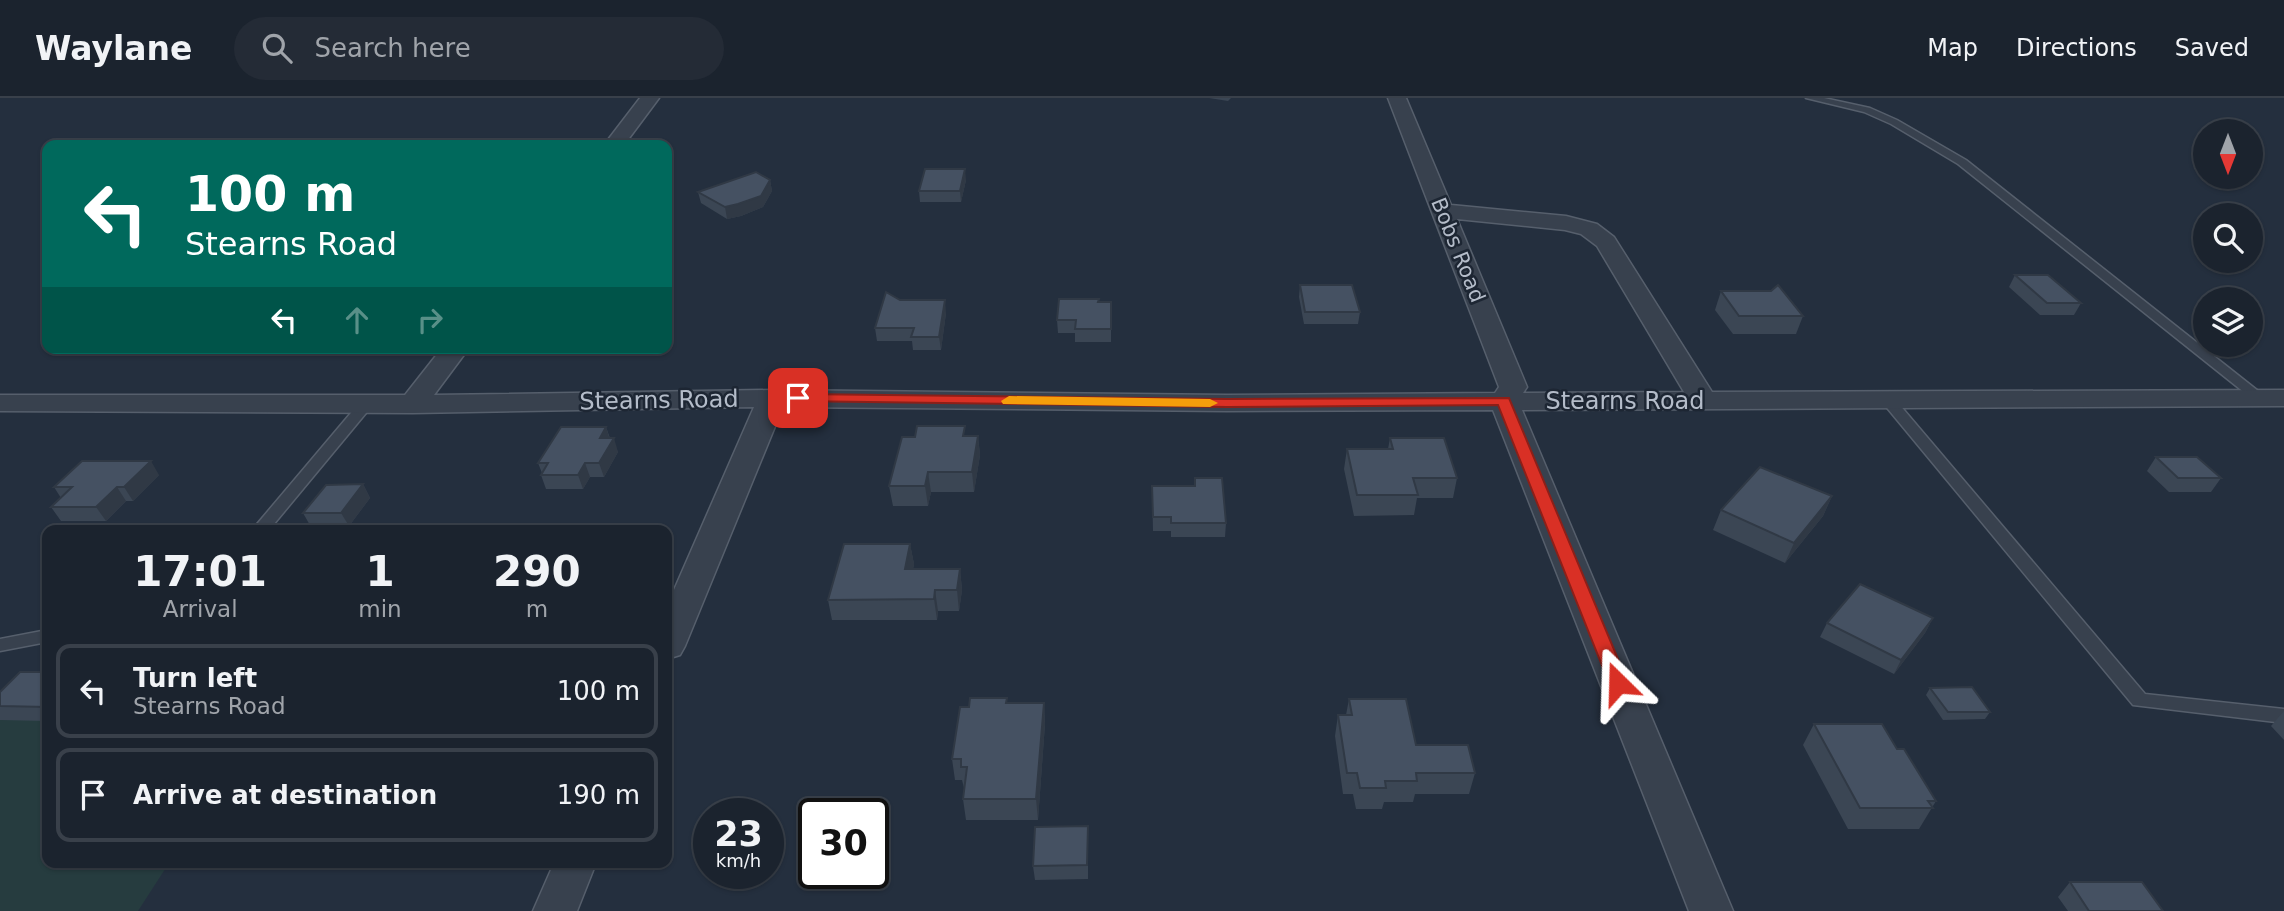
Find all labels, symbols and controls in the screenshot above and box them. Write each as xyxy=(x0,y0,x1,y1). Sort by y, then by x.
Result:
search box xyxy=(234,17,724,80)
text: Waylane xyxy=(35,29,192,68)
icon: search xyxy=(258,29,296,67)
text: Search here xyxy=(314,33,471,63)
text: Map xyxy=(1927,34,1978,62)
text: Directions xyxy=(2016,34,2137,62)
text: Saved xyxy=(2175,34,2249,62)
north arrow xyxy=(2193,119,2263,189)
map controls xyxy=(2193,119,2263,357)
text: 100 m xyxy=(185,166,355,223)
icon: left xyxy=(70,168,161,259)
street label: Bobs Road xyxy=(1426,194,1490,306)
button: search xyxy=(2193,203,2263,273)
text: Stearns Road xyxy=(185,225,397,263)
button: layers xyxy=(2193,287,2263,357)
icon: left xyxy=(265,301,303,339)
icon: ahead xyxy=(338,301,376,339)
icon: right xyxy=(411,301,449,339)
pin xyxy=(768,368,828,428)
icon: arrive xyxy=(779,379,817,417)
street label: Stearns Road xyxy=(579,385,739,415)
street label: Stearns Road xyxy=(1545,387,1705,415)
text: 17:01 xyxy=(133,547,267,596)
text: 1 xyxy=(365,547,395,596)
text: 290 xyxy=(493,547,581,596)
text: Arrival xyxy=(163,596,238,622)
text: min xyxy=(358,596,402,622)
text: m xyxy=(526,596,548,622)
position arrow xyxy=(1581,646,1655,720)
text: Turn left xyxy=(133,663,257,693)
icon: left xyxy=(74,672,112,710)
text: 100 m xyxy=(557,676,640,706)
text: Stearns Road xyxy=(133,693,286,719)
icon: arrive xyxy=(74,776,112,814)
text: Arrive at destination xyxy=(133,780,437,810)
text: 190 m xyxy=(557,780,640,810)
speed limit sign: 30 xyxy=(798,798,889,889)
text: 23 xyxy=(714,814,763,854)
text: km/h xyxy=(716,850,761,871)

